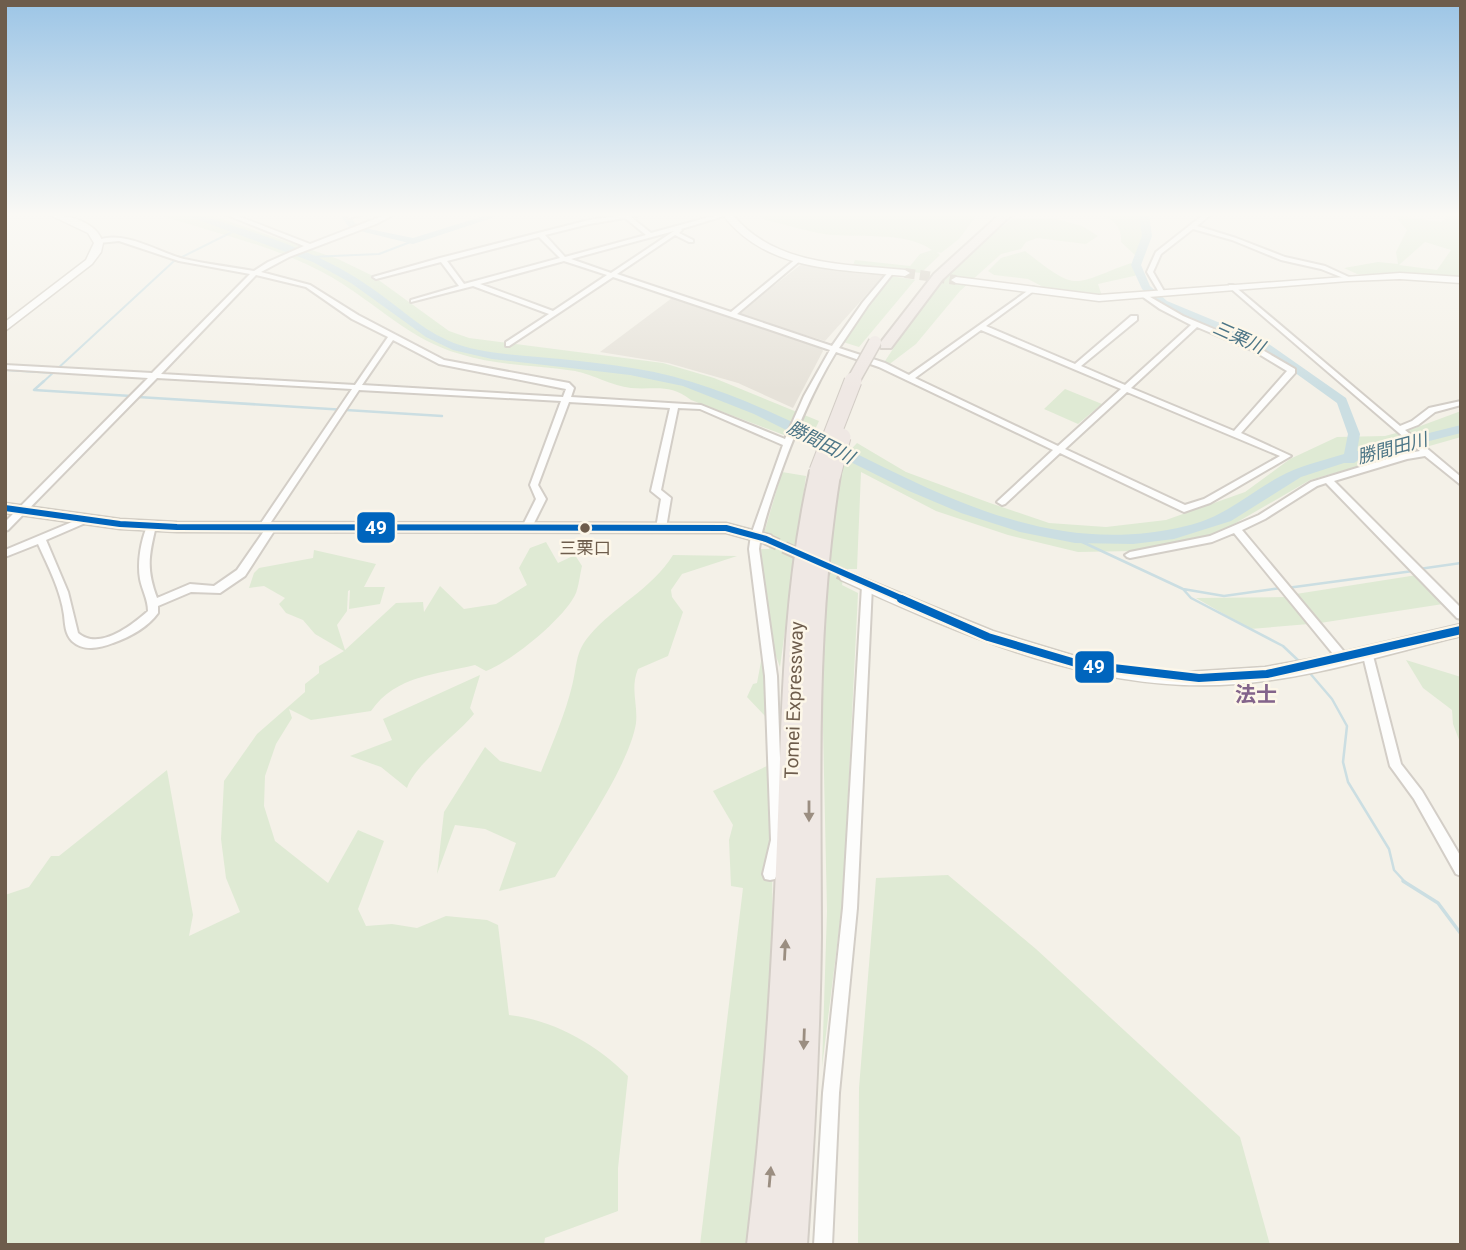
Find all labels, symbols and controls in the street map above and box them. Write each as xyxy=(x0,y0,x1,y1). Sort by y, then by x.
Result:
water label: 三栗川 xyxy=(1210,316,1270,358)
water label: 勝間田川 xyxy=(784,416,860,469)
water label: 勝間田川 xyxy=(1355,428,1431,467)
line badge: 49 xyxy=(356,511,396,544)
text: 49 xyxy=(365,516,387,539)
marker: 三栗口 xyxy=(578,521,592,535)
place label: 三栗口 xyxy=(560,538,611,558)
street label: Tomei Expressway xyxy=(780,621,808,779)
line badge: 49 xyxy=(1074,650,1115,684)
text: 49 xyxy=(1083,655,1105,678)
district label: 法士 xyxy=(1235,683,1277,707)
one-way arrow xyxy=(803,800,815,822)
one-way arrow xyxy=(780,939,791,961)
one-way arrow xyxy=(799,1028,810,1050)
one-way arrow xyxy=(765,1166,776,1188)

